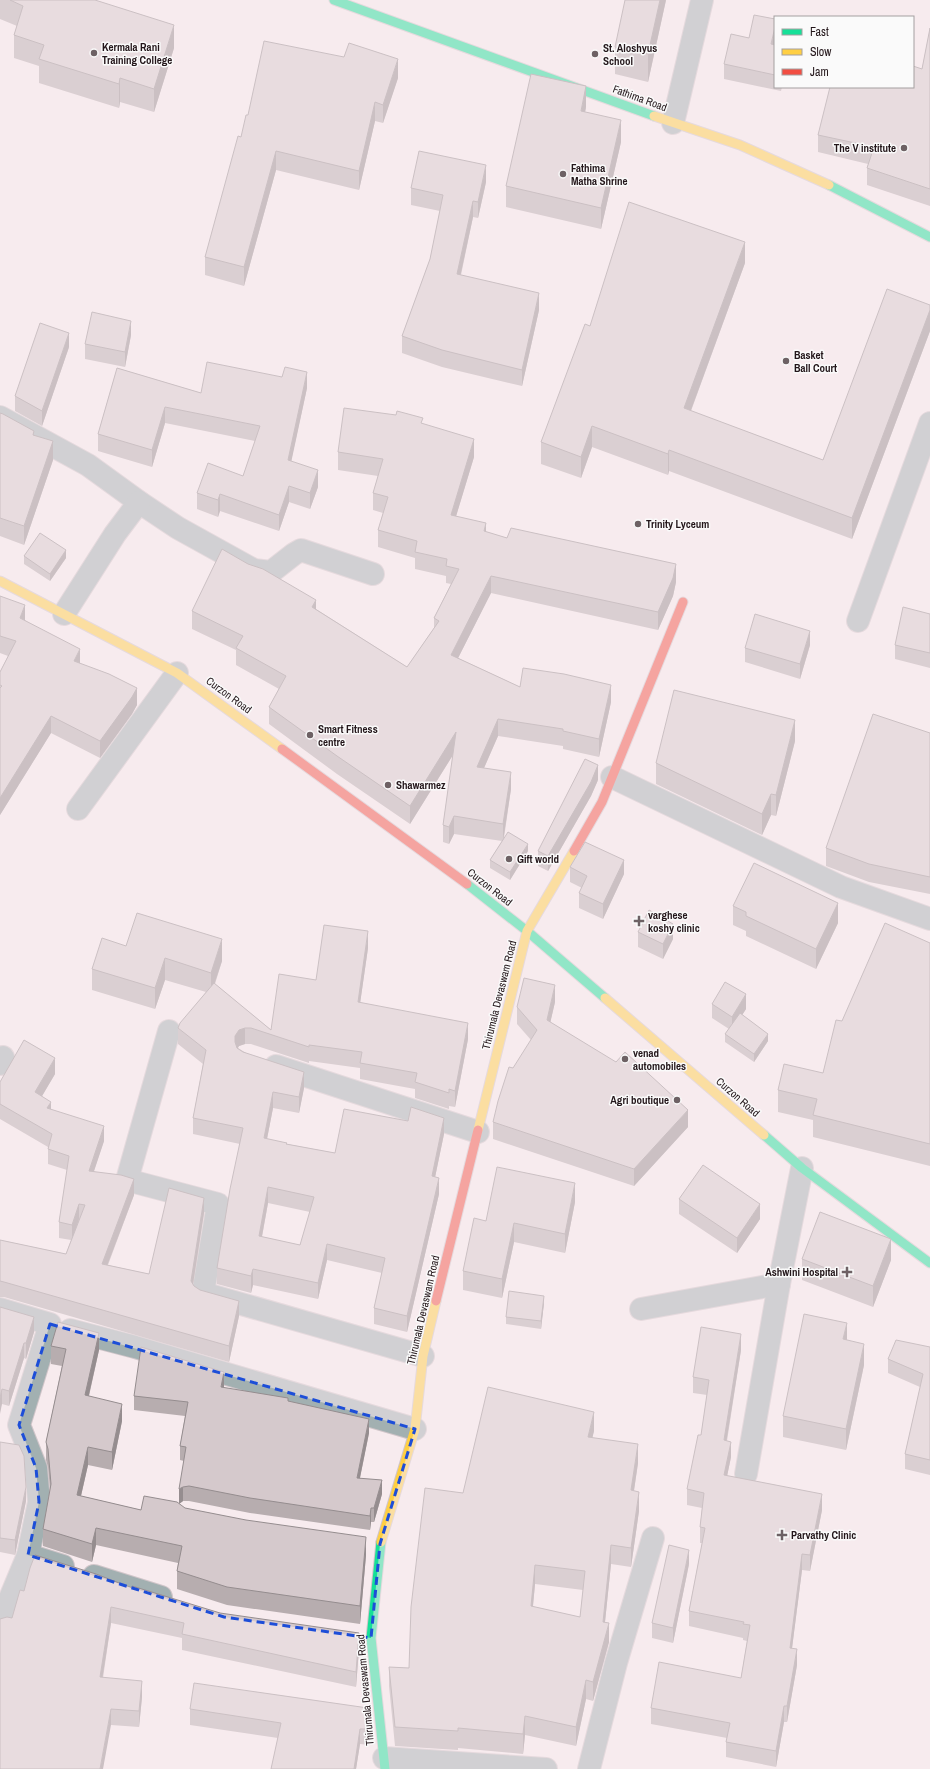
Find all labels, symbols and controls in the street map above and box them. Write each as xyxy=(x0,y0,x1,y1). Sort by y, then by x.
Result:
legend xyxy=(774,16,914,88)
text: Fast xyxy=(810,24,829,40)
place label: Kermala Rani Training College xyxy=(102,40,172,67)
place label: St. Aloshyus School xyxy=(603,41,657,68)
text: Slow xyxy=(810,44,832,60)
marker: Kermala Rani Training College xyxy=(89,48,99,58)
marker: St. Aloshyus School xyxy=(590,49,600,59)
text: Jam xyxy=(810,64,829,80)
street label: Fathima Road xyxy=(611,82,669,114)
place label: The V institute xyxy=(834,141,896,155)
marker: The V institute xyxy=(899,143,909,153)
place label: Fathima Matha Shrine xyxy=(571,161,628,188)
marker: Fathima Matha Shrine xyxy=(558,169,568,179)
place label: Basket Ball Court xyxy=(794,348,837,375)
marker: Basket Ball Court xyxy=(781,356,791,366)
place label: Trinity Lyceum xyxy=(646,517,709,531)
marker: Trinity Lyceum xyxy=(633,519,643,529)
street label: Curzon Road xyxy=(203,674,255,716)
place label: Smart Fitness centre xyxy=(318,722,378,749)
marker: Smart Fitness centre xyxy=(305,730,315,740)
place label: Shawarmez xyxy=(396,778,446,792)
marker: Shawarmez xyxy=(383,780,393,790)
place label: Gift world xyxy=(517,852,559,866)
marker: Gift world xyxy=(504,854,514,864)
street label: Curzon Road xyxy=(465,865,515,909)
place label: varghese koshy clinic xyxy=(648,908,700,935)
marker: varghese koshy clinic xyxy=(633,915,645,927)
street label: Thirumala Devaswam Road xyxy=(479,939,519,1051)
place label: venad automobiles xyxy=(633,1046,686,1073)
marker: venad automobiles xyxy=(620,1054,630,1064)
street label: Curzon Road xyxy=(713,1074,763,1120)
place label: Agri boutique xyxy=(610,1093,669,1107)
marker: Agri boutique xyxy=(672,1095,682,1105)
street label: Thirumala Devaswam Road xyxy=(404,1254,442,1366)
place label: Ashwini Hospital xyxy=(765,1265,838,1279)
marker: Ashwini Hospital xyxy=(841,1266,853,1278)
place label: Parvathy Clinic xyxy=(791,1528,856,1542)
marker: Parvathy Clinic xyxy=(776,1529,788,1541)
street label: Thirumala Devaswam Road xyxy=(353,1634,377,1746)

